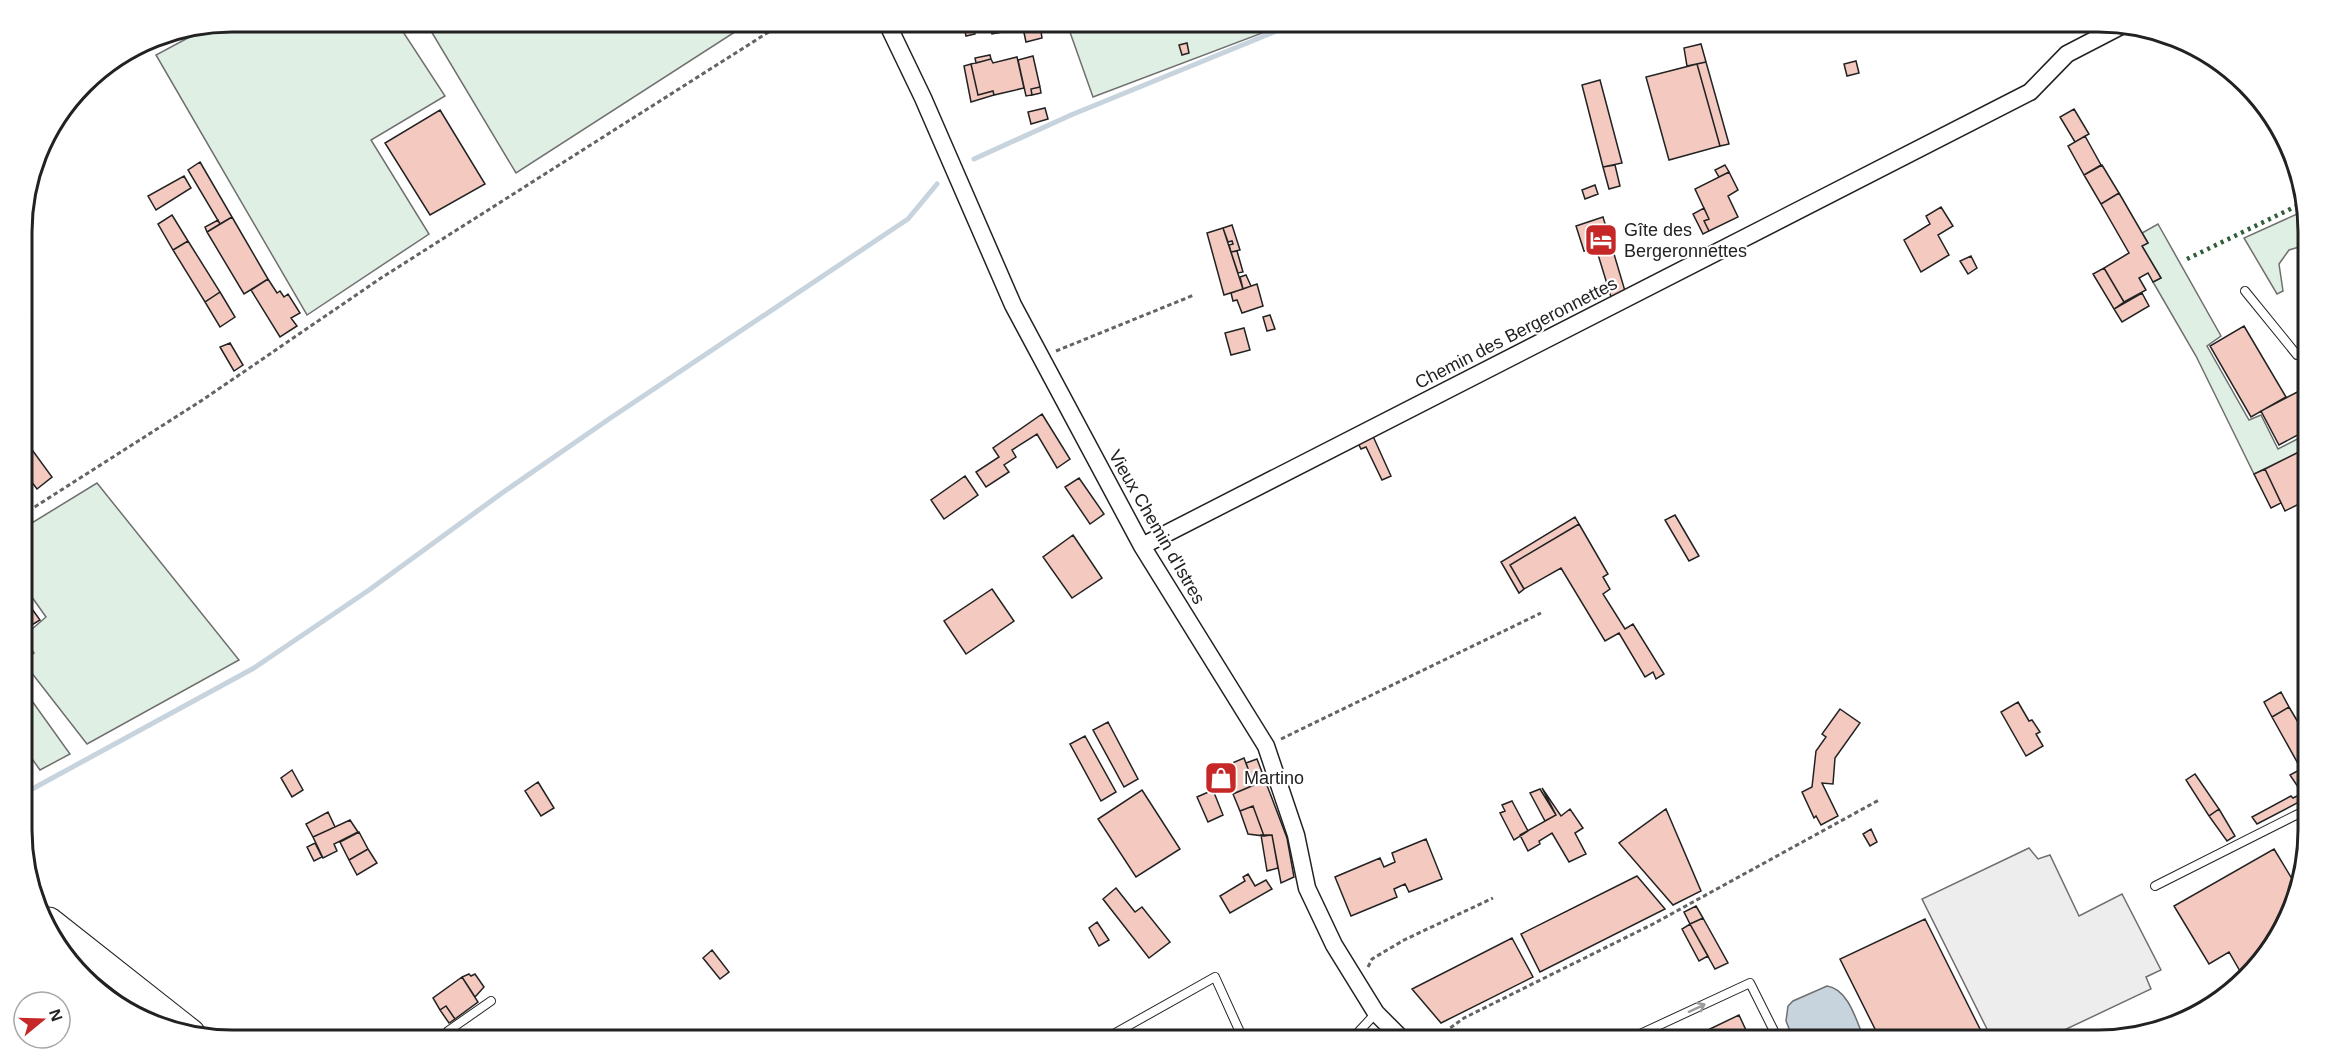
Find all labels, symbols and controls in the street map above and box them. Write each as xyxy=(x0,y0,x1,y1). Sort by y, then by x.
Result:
place label: Gîte des Bergeronnettes xyxy=(1624,220,1747,261)
hotel icon: Gîte des Bergeronnettes xyxy=(1583,222,1619,258)
street label: Chemin des Bergeronnettes xyxy=(1412,273,1620,393)
street label: Vieux Chemin d'Istres xyxy=(1105,447,1209,607)
shop icon: Martino xyxy=(1203,760,1239,796)
place label: Martino xyxy=(1244,768,1304,788)
north arrow xyxy=(12,990,72,1050)
one-way arrow xyxy=(1687,1001,1705,1013)
text: N xyxy=(46,1007,66,1024)

